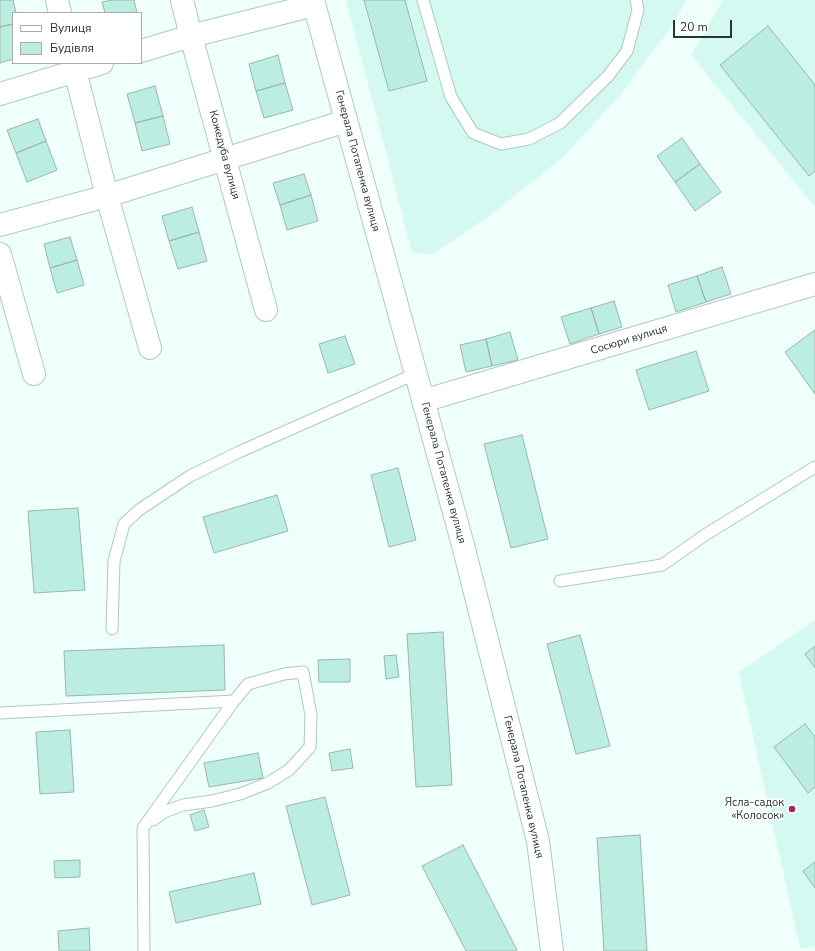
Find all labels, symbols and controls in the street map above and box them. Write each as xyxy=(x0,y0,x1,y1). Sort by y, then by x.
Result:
legend xyxy=(12,12,142,64)
scale bar xyxy=(675,12,734,38)
text: 20 m xyxy=(680,19,708,35)
text: Вулиця xyxy=(50,20,92,36)
text: Будівля xyxy=(50,40,94,56)
street label: Генерала Потапенка вулиця xyxy=(332,89,382,233)
street label: Кожедуба вулиця xyxy=(206,109,242,201)
street label: Сосюри вулиця xyxy=(589,322,669,358)
street label: Генерала Потапенка вулиця xyxy=(418,401,468,545)
street label: Генерала Потапенка вулиця xyxy=(500,714,546,860)
place label: Ясла-садок «Колосок» xyxy=(725,796,784,822)
marker: Ясла-садок «Колосок» xyxy=(787,804,797,814)

